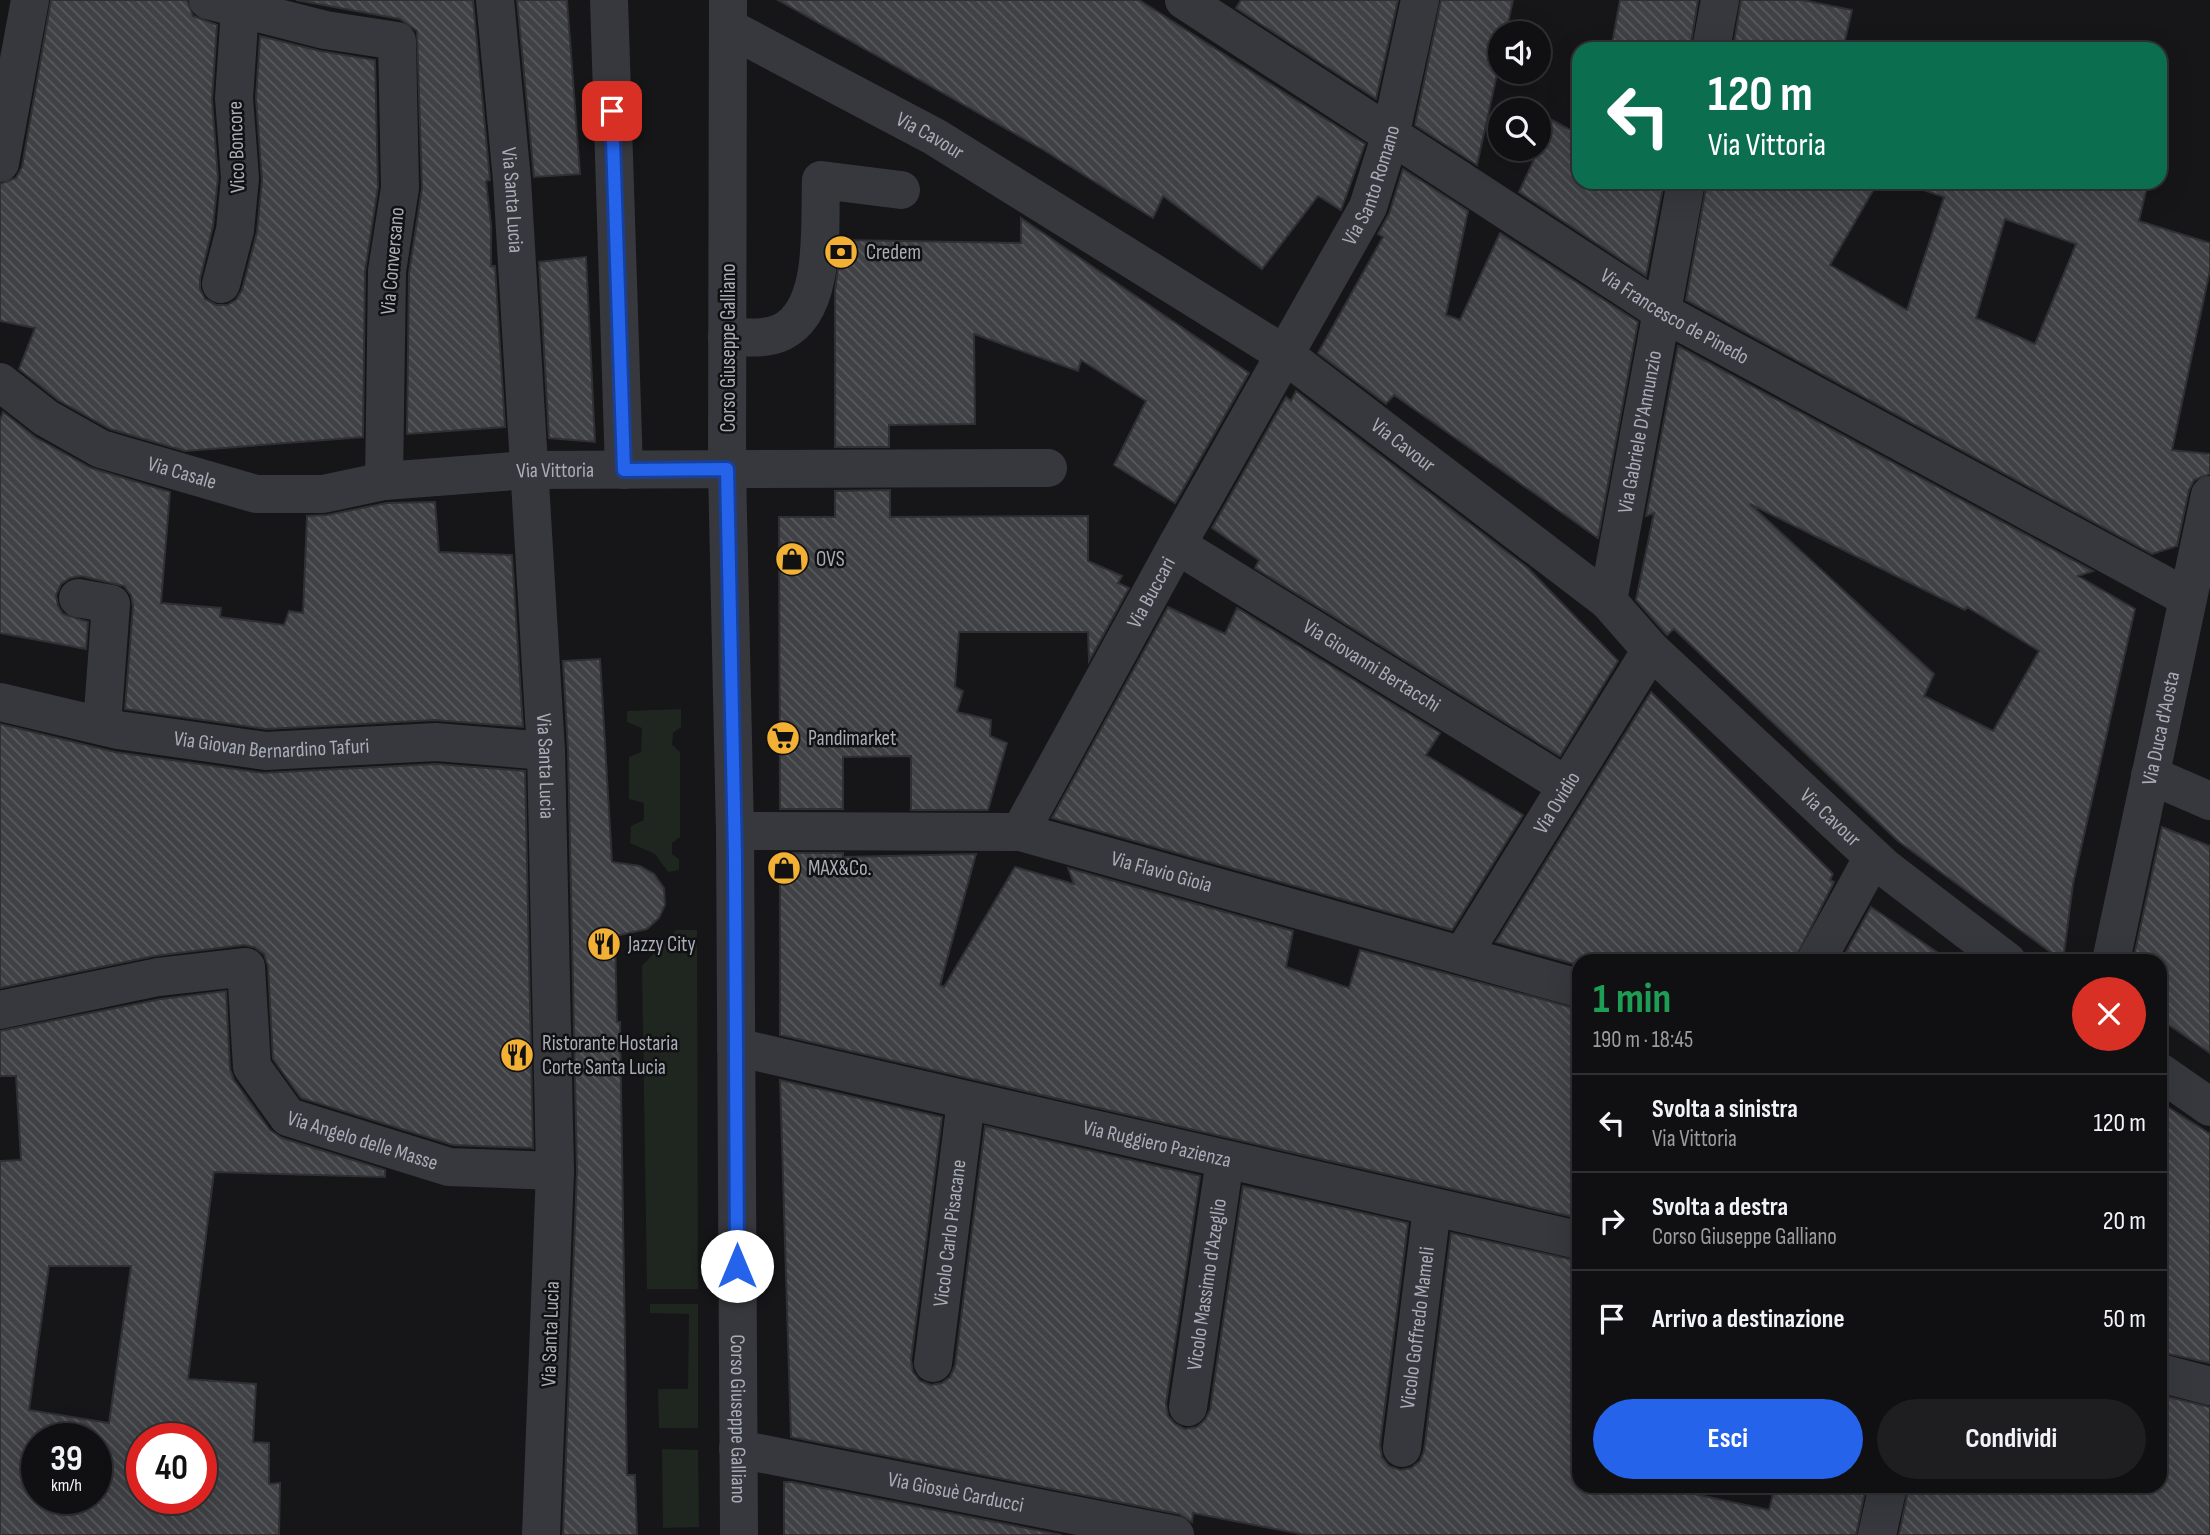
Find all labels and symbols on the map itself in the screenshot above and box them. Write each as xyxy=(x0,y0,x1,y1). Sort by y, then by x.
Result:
pin xyxy=(582,81,642,141)
street label: Vico Boncore xyxy=(222,101,251,193)
street label: Via Cavour xyxy=(892,107,968,165)
street label: Via Santo Romano xyxy=(1337,123,1405,250)
street label: Via Santa Lucia xyxy=(496,146,528,254)
street label: Via Conversano xyxy=(375,206,410,316)
bank icon: Credem xyxy=(822,233,860,271)
place label: Credem xyxy=(866,240,921,265)
street label: Via Francesco de Pinedo xyxy=(1595,263,1753,370)
street label: Corso Giuseppe Galliano xyxy=(716,264,741,432)
street label: Via Gabriele D'Annunzio xyxy=(1613,349,1667,515)
street label: Via Cavour xyxy=(1366,413,1440,478)
street label: Via Casale xyxy=(145,451,219,495)
street label: Via Vittoria xyxy=(516,458,594,484)
shop icon: OVS xyxy=(773,540,811,578)
place label: OVS xyxy=(816,547,845,572)
street label: Via Buccari xyxy=(1122,553,1181,633)
street label: Via Giovanni Bertacchi xyxy=(1298,614,1445,718)
street label: Via Duca d'Aosta xyxy=(2137,669,2185,787)
street label: Via Santa Lucia xyxy=(531,713,559,819)
supermarket icon: Pandimarket xyxy=(764,719,802,757)
street label: Via Giovan Bernardino Tafuri xyxy=(172,726,370,764)
place label: Pandimarket xyxy=(808,726,896,751)
street label: Via Ovidio xyxy=(1528,767,1586,839)
street label: Via Cavour xyxy=(1795,783,1866,852)
street label: Via Flavio Gioia xyxy=(1108,846,1215,898)
shop icon: MAX&Co. xyxy=(765,849,803,887)
place label: MAX&Co. xyxy=(808,856,872,881)
restaurant icon: Jazzy City xyxy=(585,925,623,963)
place label: Jazzy City xyxy=(627,932,696,957)
place label: Ristorante Hostaria Corte Santa Lucia xyxy=(542,1031,678,1080)
restaurant icon: Ristorante Hostaria Corte Santa Lucia xyxy=(498,1036,536,1074)
street label: Via Angelo delle Masse xyxy=(284,1106,441,1176)
street label: Via Ruggiero Pazienza xyxy=(1080,1115,1234,1173)
street label: Vicolo Carlo Pisacane xyxy=(928,1158,972,1308)
street label: Vicolo Massimo d'Azeglio xyxy=(1182,1197,1232,1372)
position arrow xyxy=(700,1229,774,1303)
street label: Vicolo Goffredo Mameli xyxy=(1395,1245,1440,1411)
street label: Via Santa Lucia xyxy=(536,1281,565,1387)
street label: Corso Giuseppe Galliano xyxy=(725,1334,751,1503)
speed limit sign: 40 xyxy=(126,1423,217,1514)
street label: Via Giosuè Carducci xyxy=(886,1467,1026,1518)

